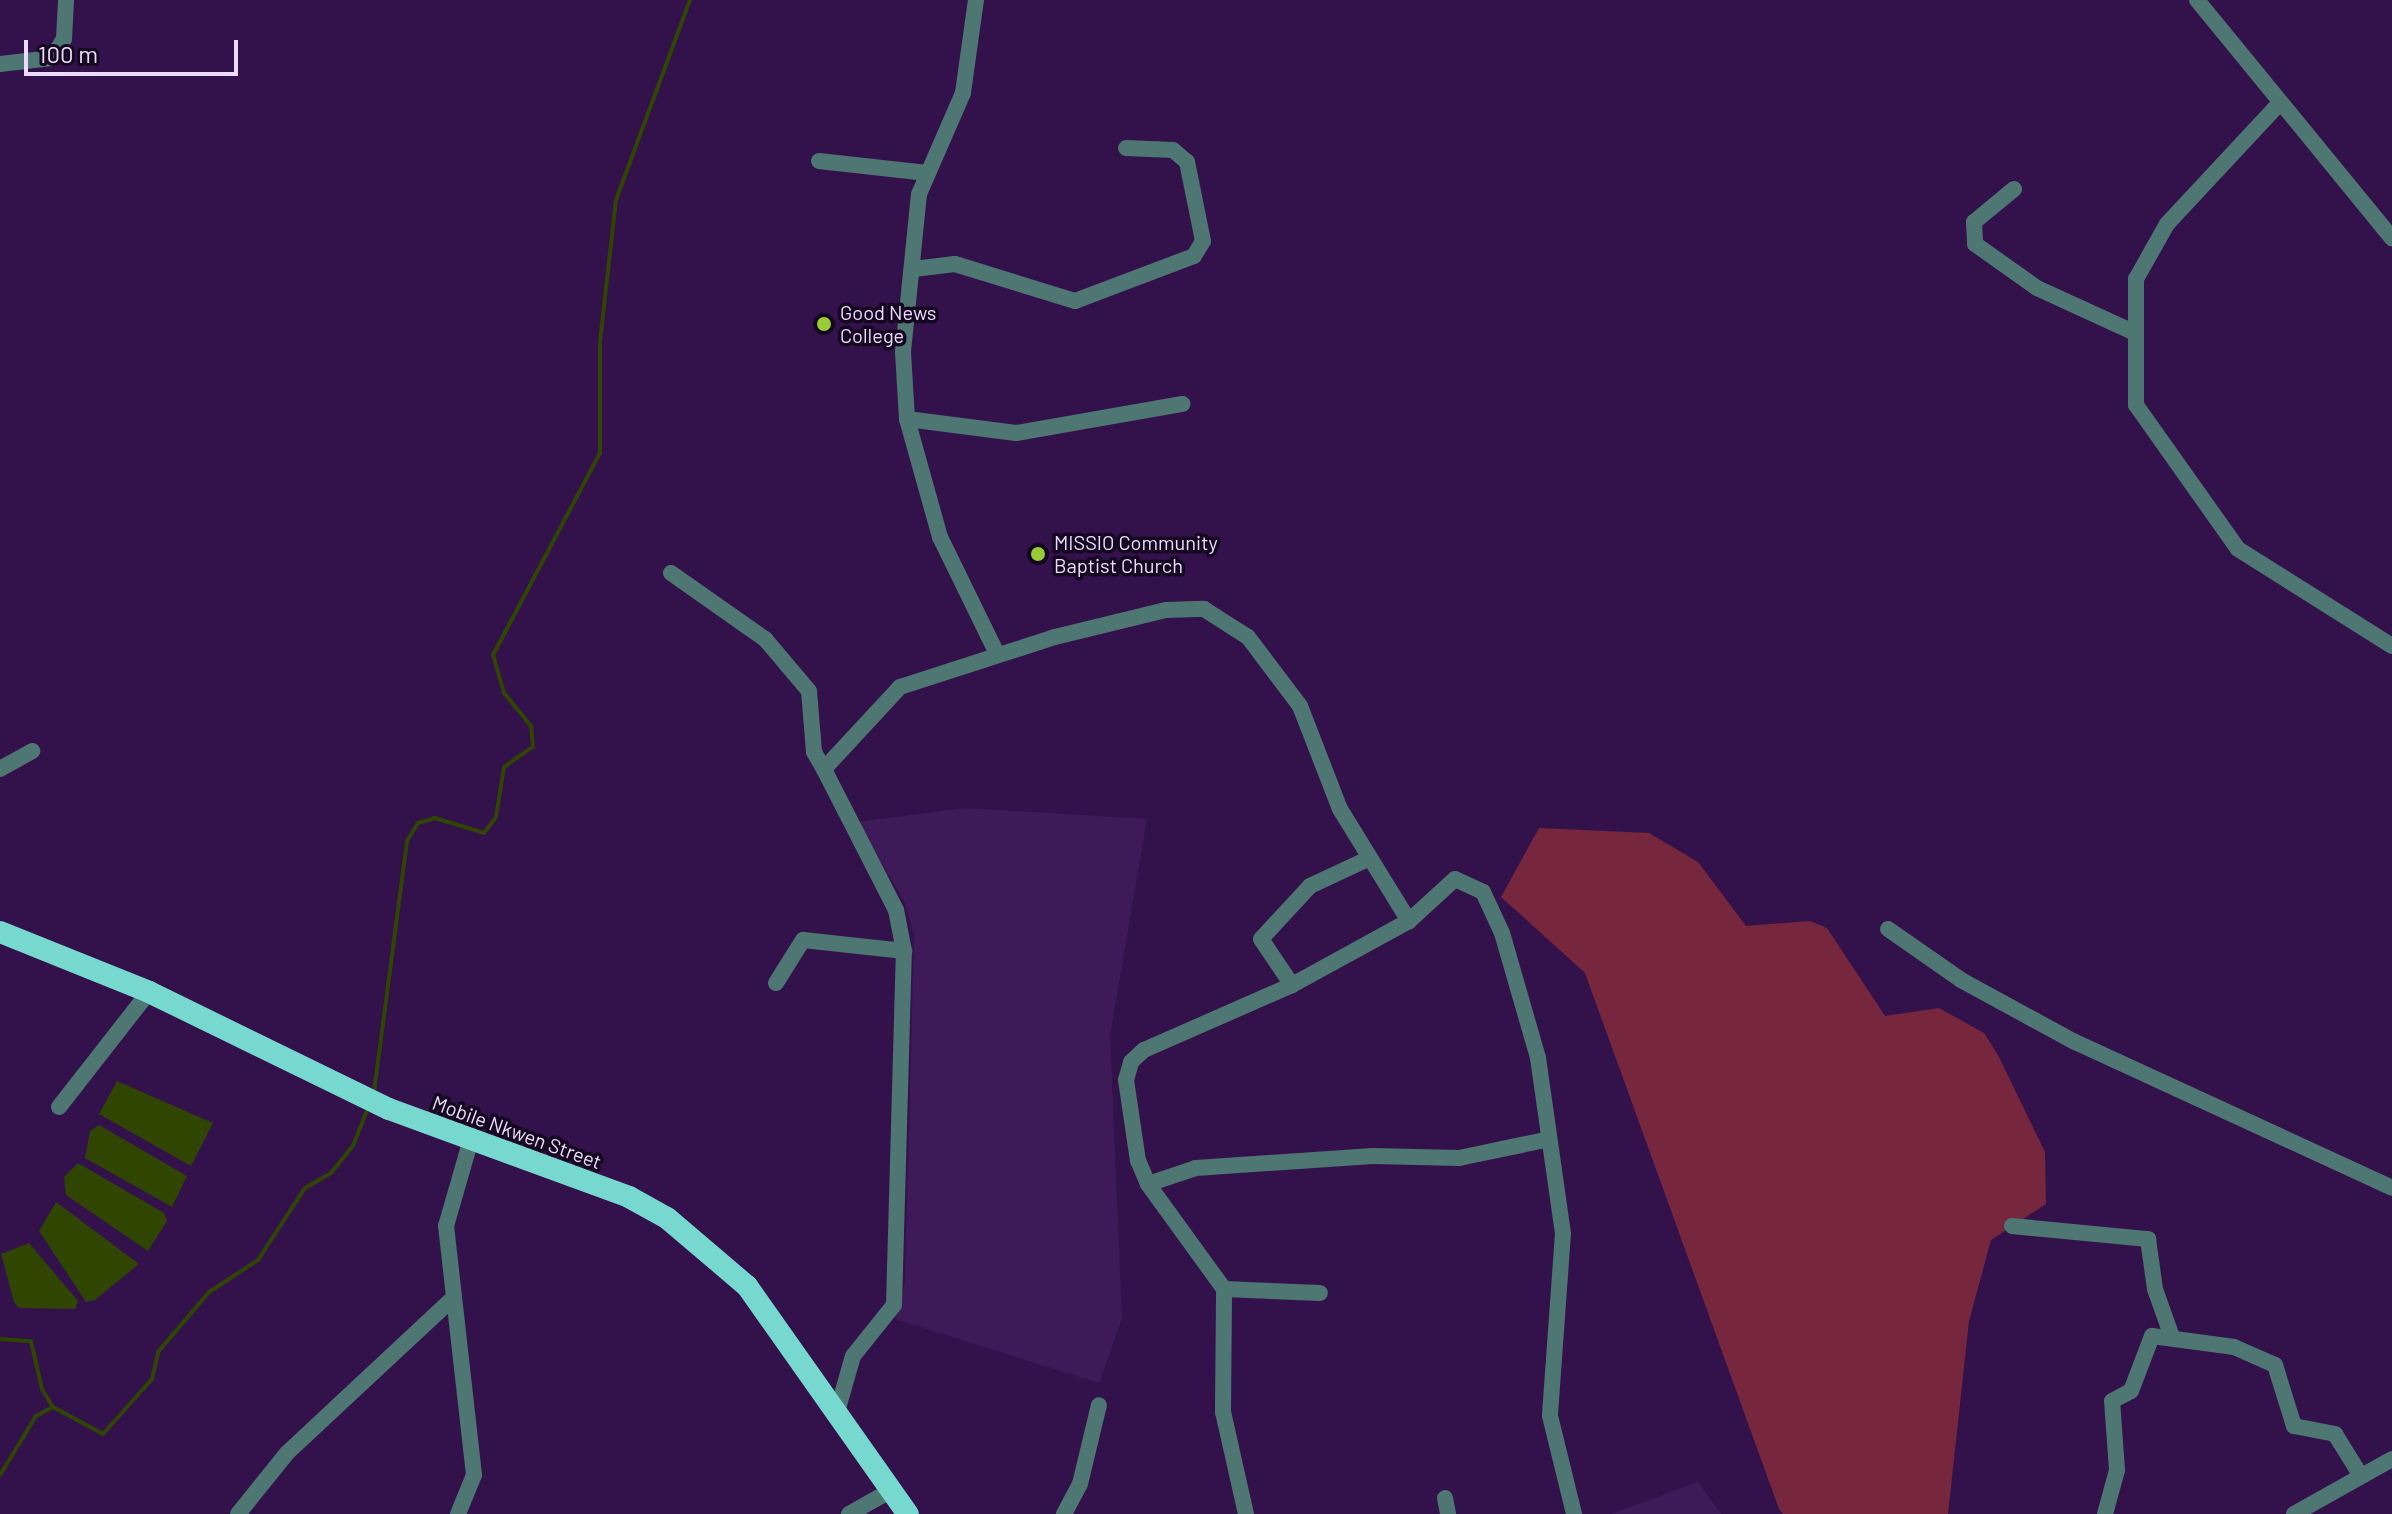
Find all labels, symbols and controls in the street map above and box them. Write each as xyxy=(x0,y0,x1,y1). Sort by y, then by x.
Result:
scale bar xyxy=(28,24,242,74)
text: 100 m xyxy=(38,39,98,68)
place label: Good News College xyxy=(840,300,936,347)
marker: Good News College xyxy=(815,315,833,333)
place label: MISSIO Community Baptist Church xyxy=(1054,530,1218,577)
marker: MISSIO Community Baptist Church xyxy=(1029,545,1047,563)
street label: Mobile Nkwen Street xyxy=(429,1090,605,1174)

